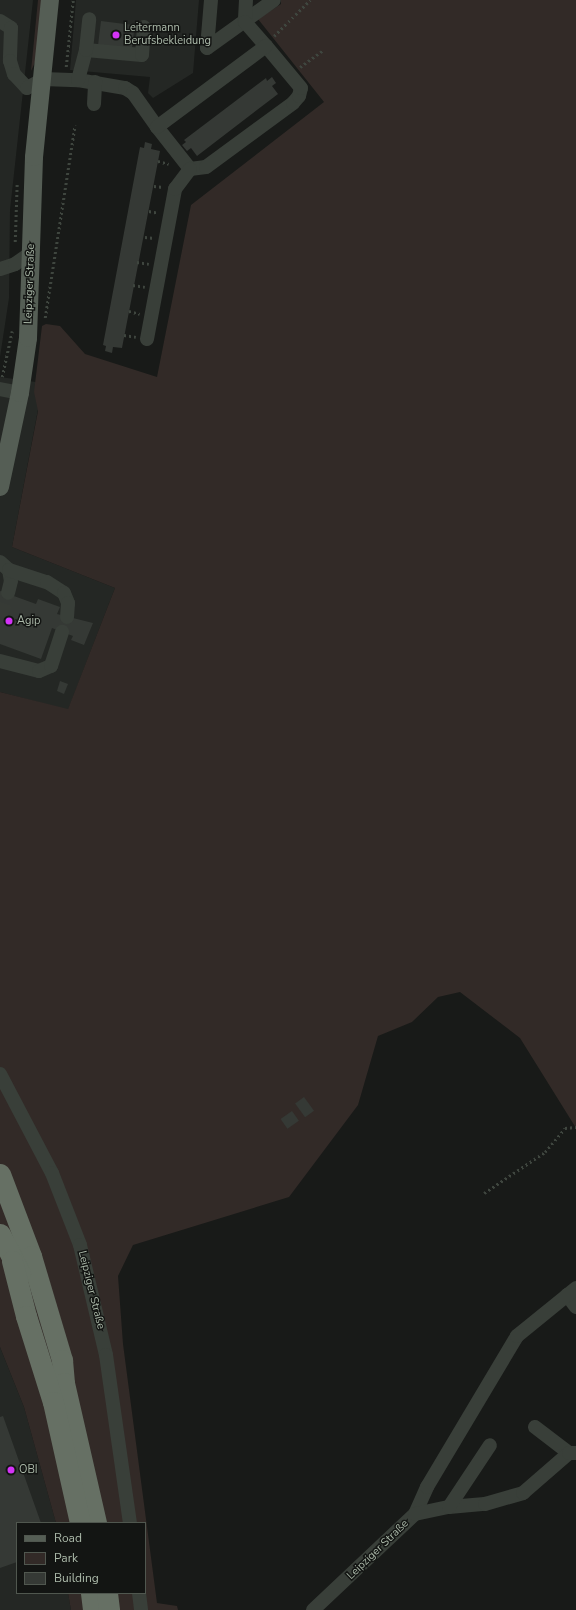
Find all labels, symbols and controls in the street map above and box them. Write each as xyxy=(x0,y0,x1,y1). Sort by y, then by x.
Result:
place label: Leitermann Berufsbekleidung xyxy=(124,22,211,48)
marker: Leitermann Berufsbekleidung xyxy=(111,30,121,40)
street label: Leipziger Straße xyxy=(22,244,38,324)
place label: Agip xyxy=(17,614,40,628)
marker: Agip xyxy=(4,616,14,626)
street label: Leipziger Straße xyxy=(75,1249,107,1331)
place label: OBI xyxy=(19,1463,38,1477)
marker: OBI xyxy=(6,1465,16,1475)
street label: Leipziger Straße xyxy=(345,1517,411,1583)
legend xyxy=(16,1522,146,1594)
text: Road xyxy=(54,1530,82,1546)
text: Park xyxy=(54,1550,78,1566)
text: Building xyxy=(54,1570,99,1586)

